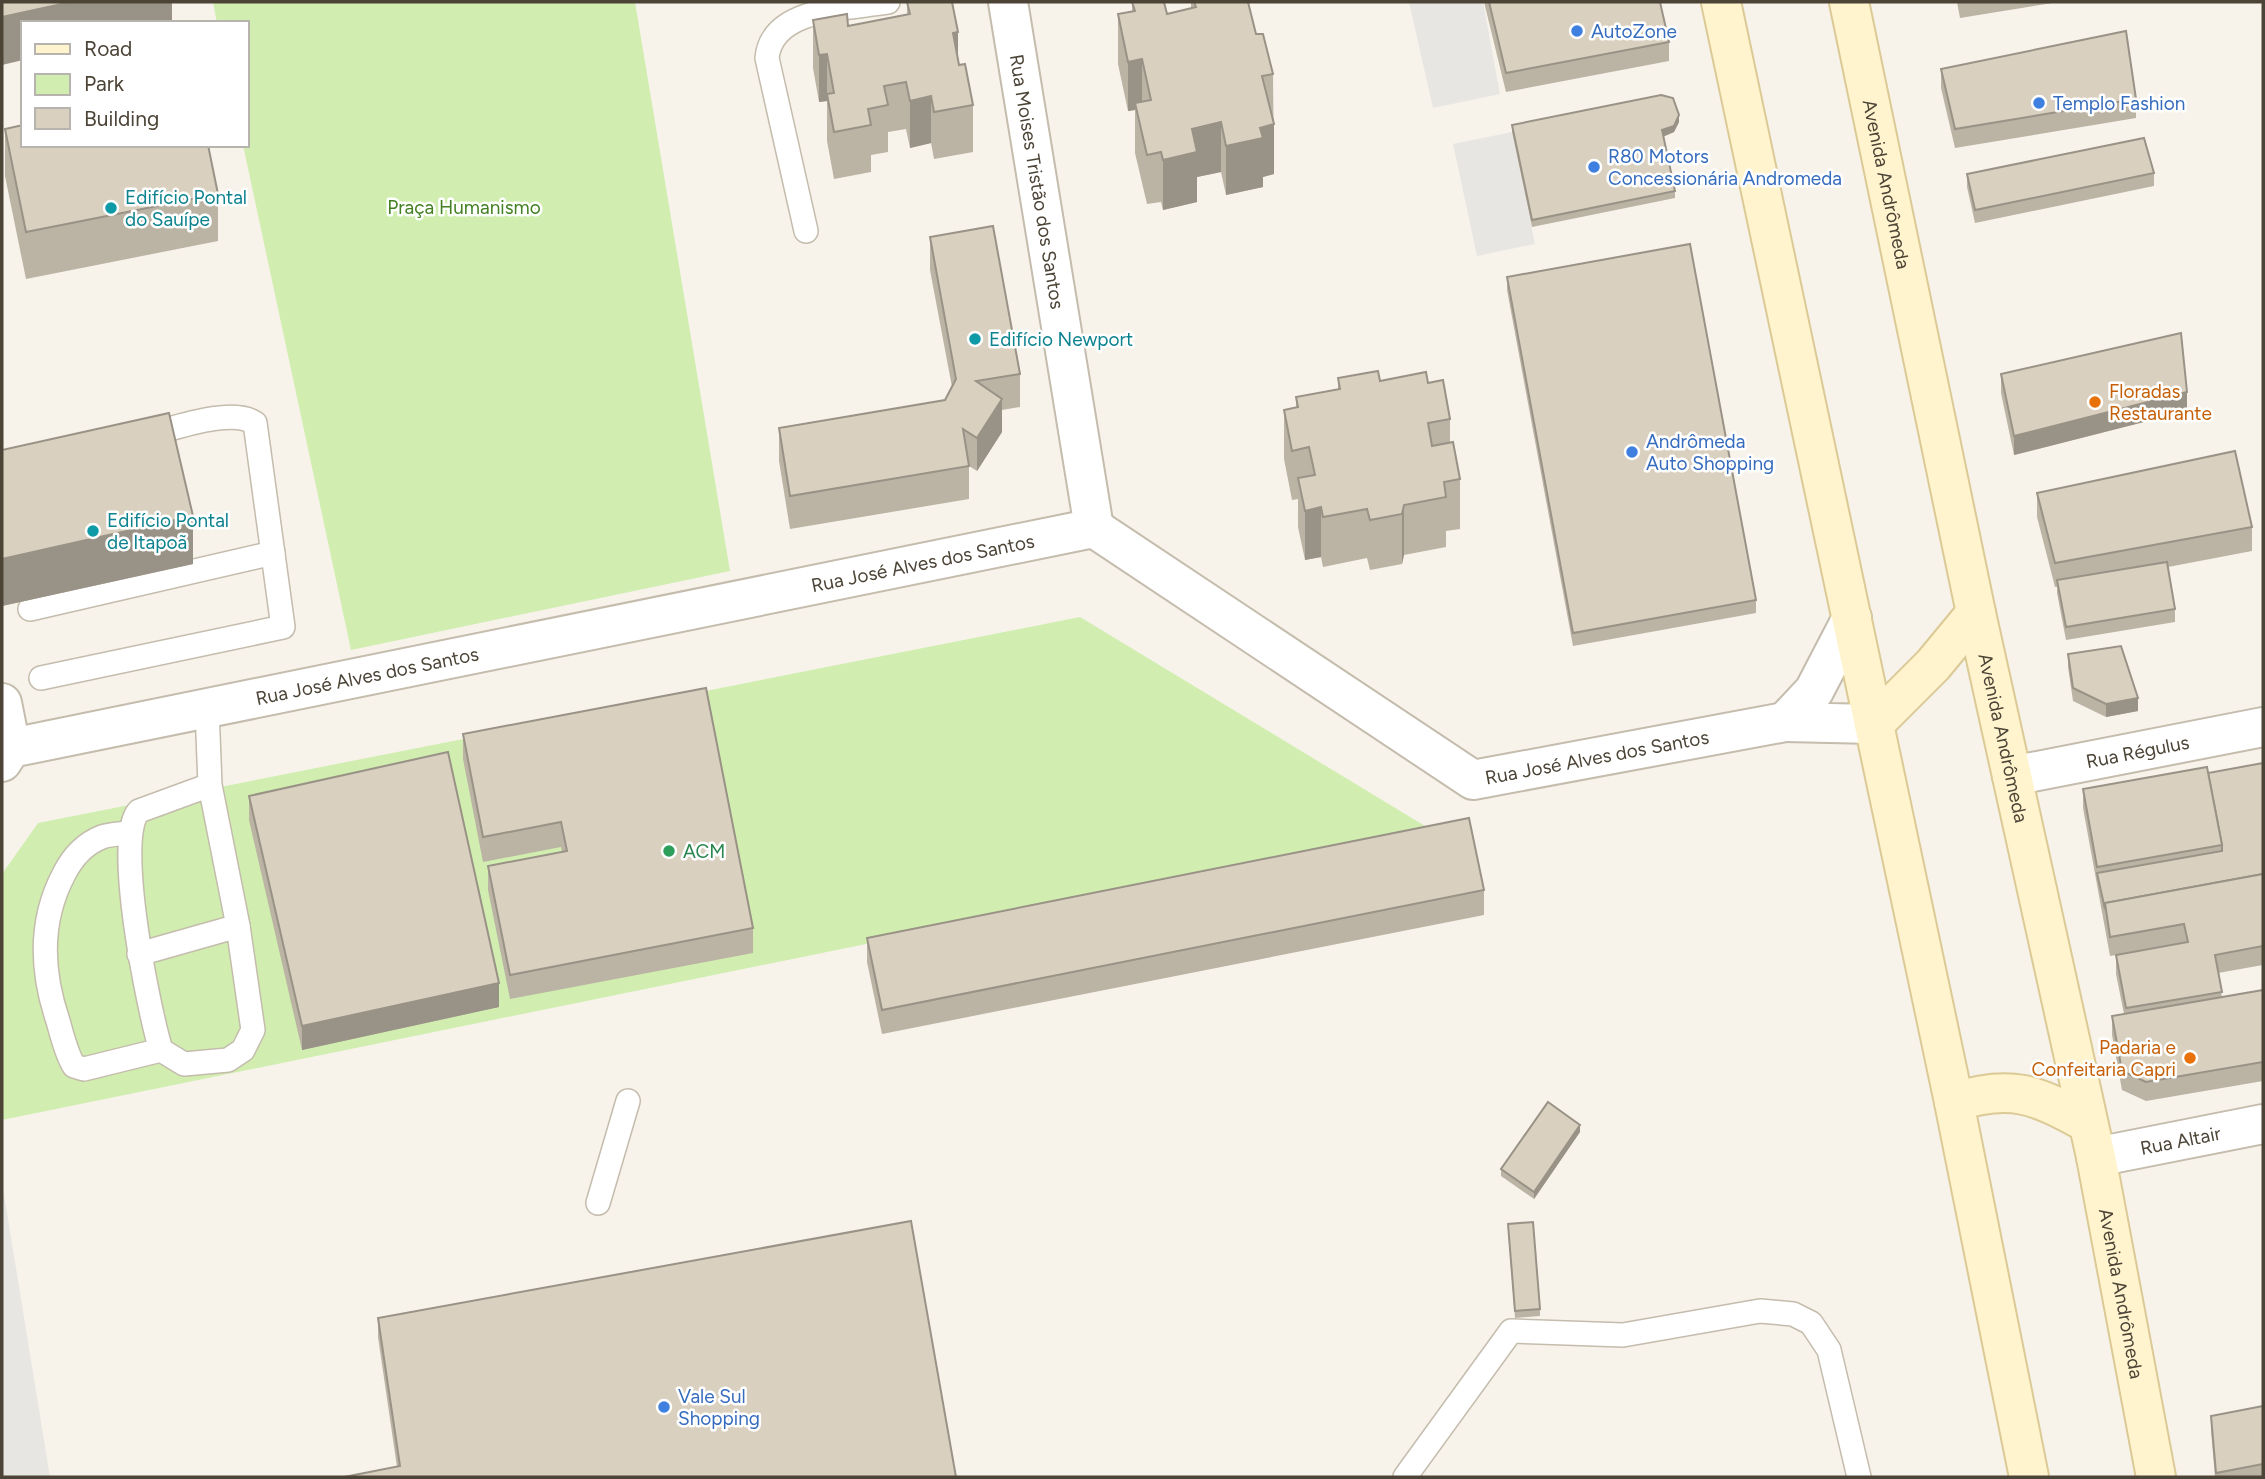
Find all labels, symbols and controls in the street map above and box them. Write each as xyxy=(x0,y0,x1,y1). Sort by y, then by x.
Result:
place label: AutoZone xyxy=(1591,20,1677,43)
legend xyxy=(21,21,248,147)
marker: AutoZone xyxy=(1569,23,1585,39)
text: Road xyxy=(84,36,132,61)
street label: Rua Moises Tristão dos Santos xyxy=(1005,53,1069,311)
text: Park xyxy=(84,71,125,96)
place label: Templo Fashion xyxy=(2053,92,2185,115)
marker: Templo Fashion xyxy=(2031,95,2047,111)
street label: Avenida Andrômeda xyxy=(1858,97,1915,271)
text: Building xyxy=(84,106,159,131)
place label: R80 Motors Concessionária Andromeda xyxy=(1608,145,1842,190)
marker: R80 Motors Concessionária Andromeda xyxy=(1586,159,1602,175)
place label: Edifício Pontal do Sauípe xyxy=(125,186,247,231)
park label: Praça Humanismo xyxy=(387,196,541,219)
marker: Edifício Pontal do Sauípe xyxy=(103,200,119,216)
place label: Edifício Newport xyxy=(989,328,1133,351)
marker: Edifício Newport xyxy=(967,331,983,347)
place label: Floradas Restaurante xyxy=(2109,380,2212,425)
marker: Floradas Restaurante xyxy=(2087,394,2103,410)
place label: Andrômeda Auto Shopping xyxy=(1646,430,1774,475)
marker: Andrômeda Auto Shopping xyxy=(1624,444,1640,460)
place label: Edifício Pontal de Itapoã xyxy=(107,509,229,554)
marker: Edifício Pontal de Itapoã xyxy=(85,523,101,539)
street label: Rua José Alves dos Santos xyxy=(809,529,1037,597)
street label: Rua José Alves dos Santos xyxy=(254,642,481,710)
street label: Avenida Andrômeda xyxy=(1973,651,2033,825)
street label: Rua José Alves dos Santos xyxy=(1483,725,1711,790)
street label: Rua Régulus xyxy=(2084,731,2191,773)
place label: ACM xyxy=(683,840,725,863)
marker: ACM xyxy=(661,843,677,859)
place label: Padaria e Confeitaria Capri xyxy=(2031,1036,2176,1081)
marker: Padaria e Confeitaria Capri xyxy=(2182,1050,2198,1066)
street label: Rua Altair xyxy=(2138,1122,2223,1160)
street label: Avenida Andrômeda xyxy=(2094,1207,2148,1381)
place label: Vale Sul Shopping xyxy=(678,1385,760,1430)
marker: Vale Sul Shopping xyxy=(656,1399,672,1415)

